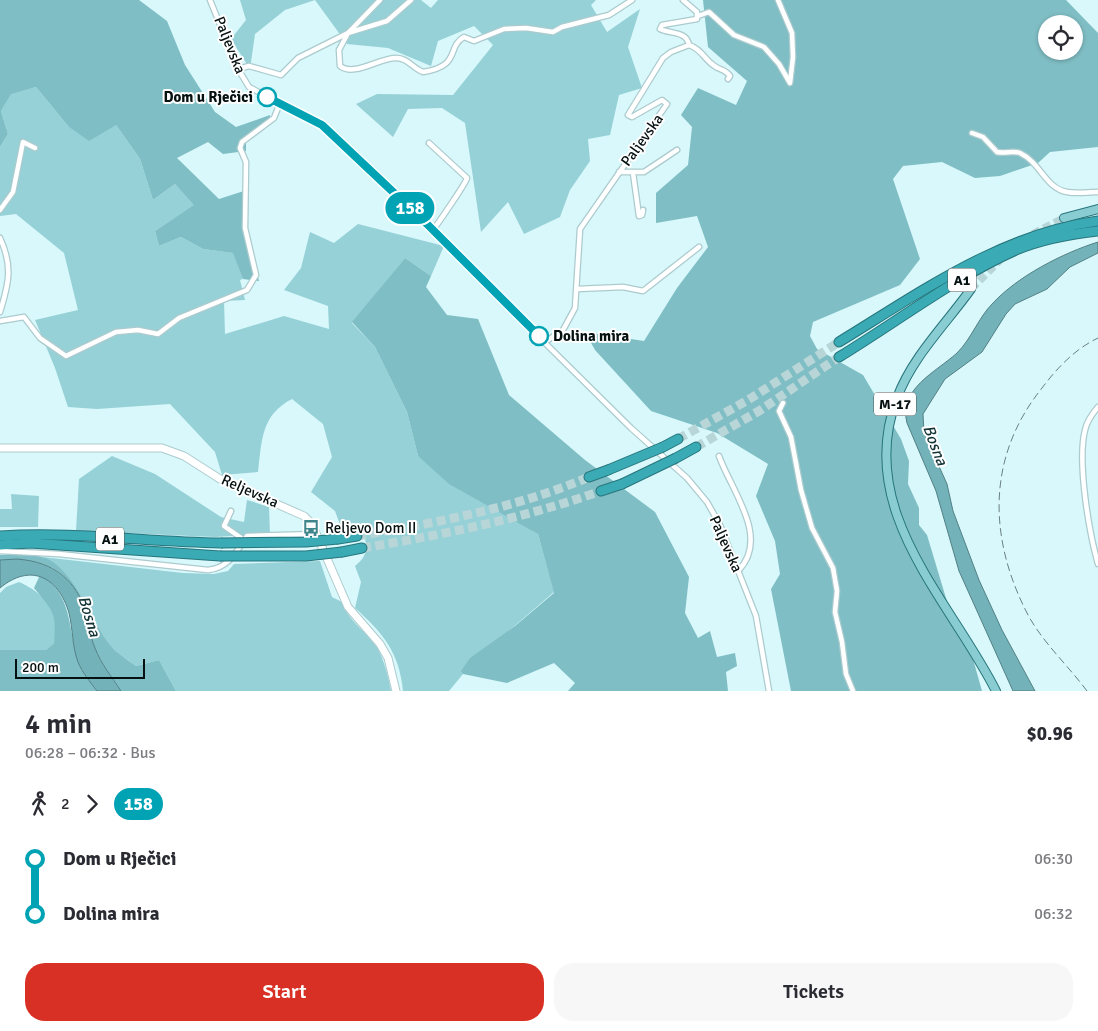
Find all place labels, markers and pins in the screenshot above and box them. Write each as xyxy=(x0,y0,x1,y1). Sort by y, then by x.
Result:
marker: Dom u Rječici xyxy=(257,87,277,107)
place label: Dom u Rječici xyxy=(163,88,253,106)
marker: Dolina mira xyxy=(529,326,549,346)
place label: Dolina mira xyxy=(553,327,629,345)
bus stop icon: Reljevo Dom II xyxy=(301,518,321,538)
place label: Reljevo Dom II xyxy=(325,519,416,537)

